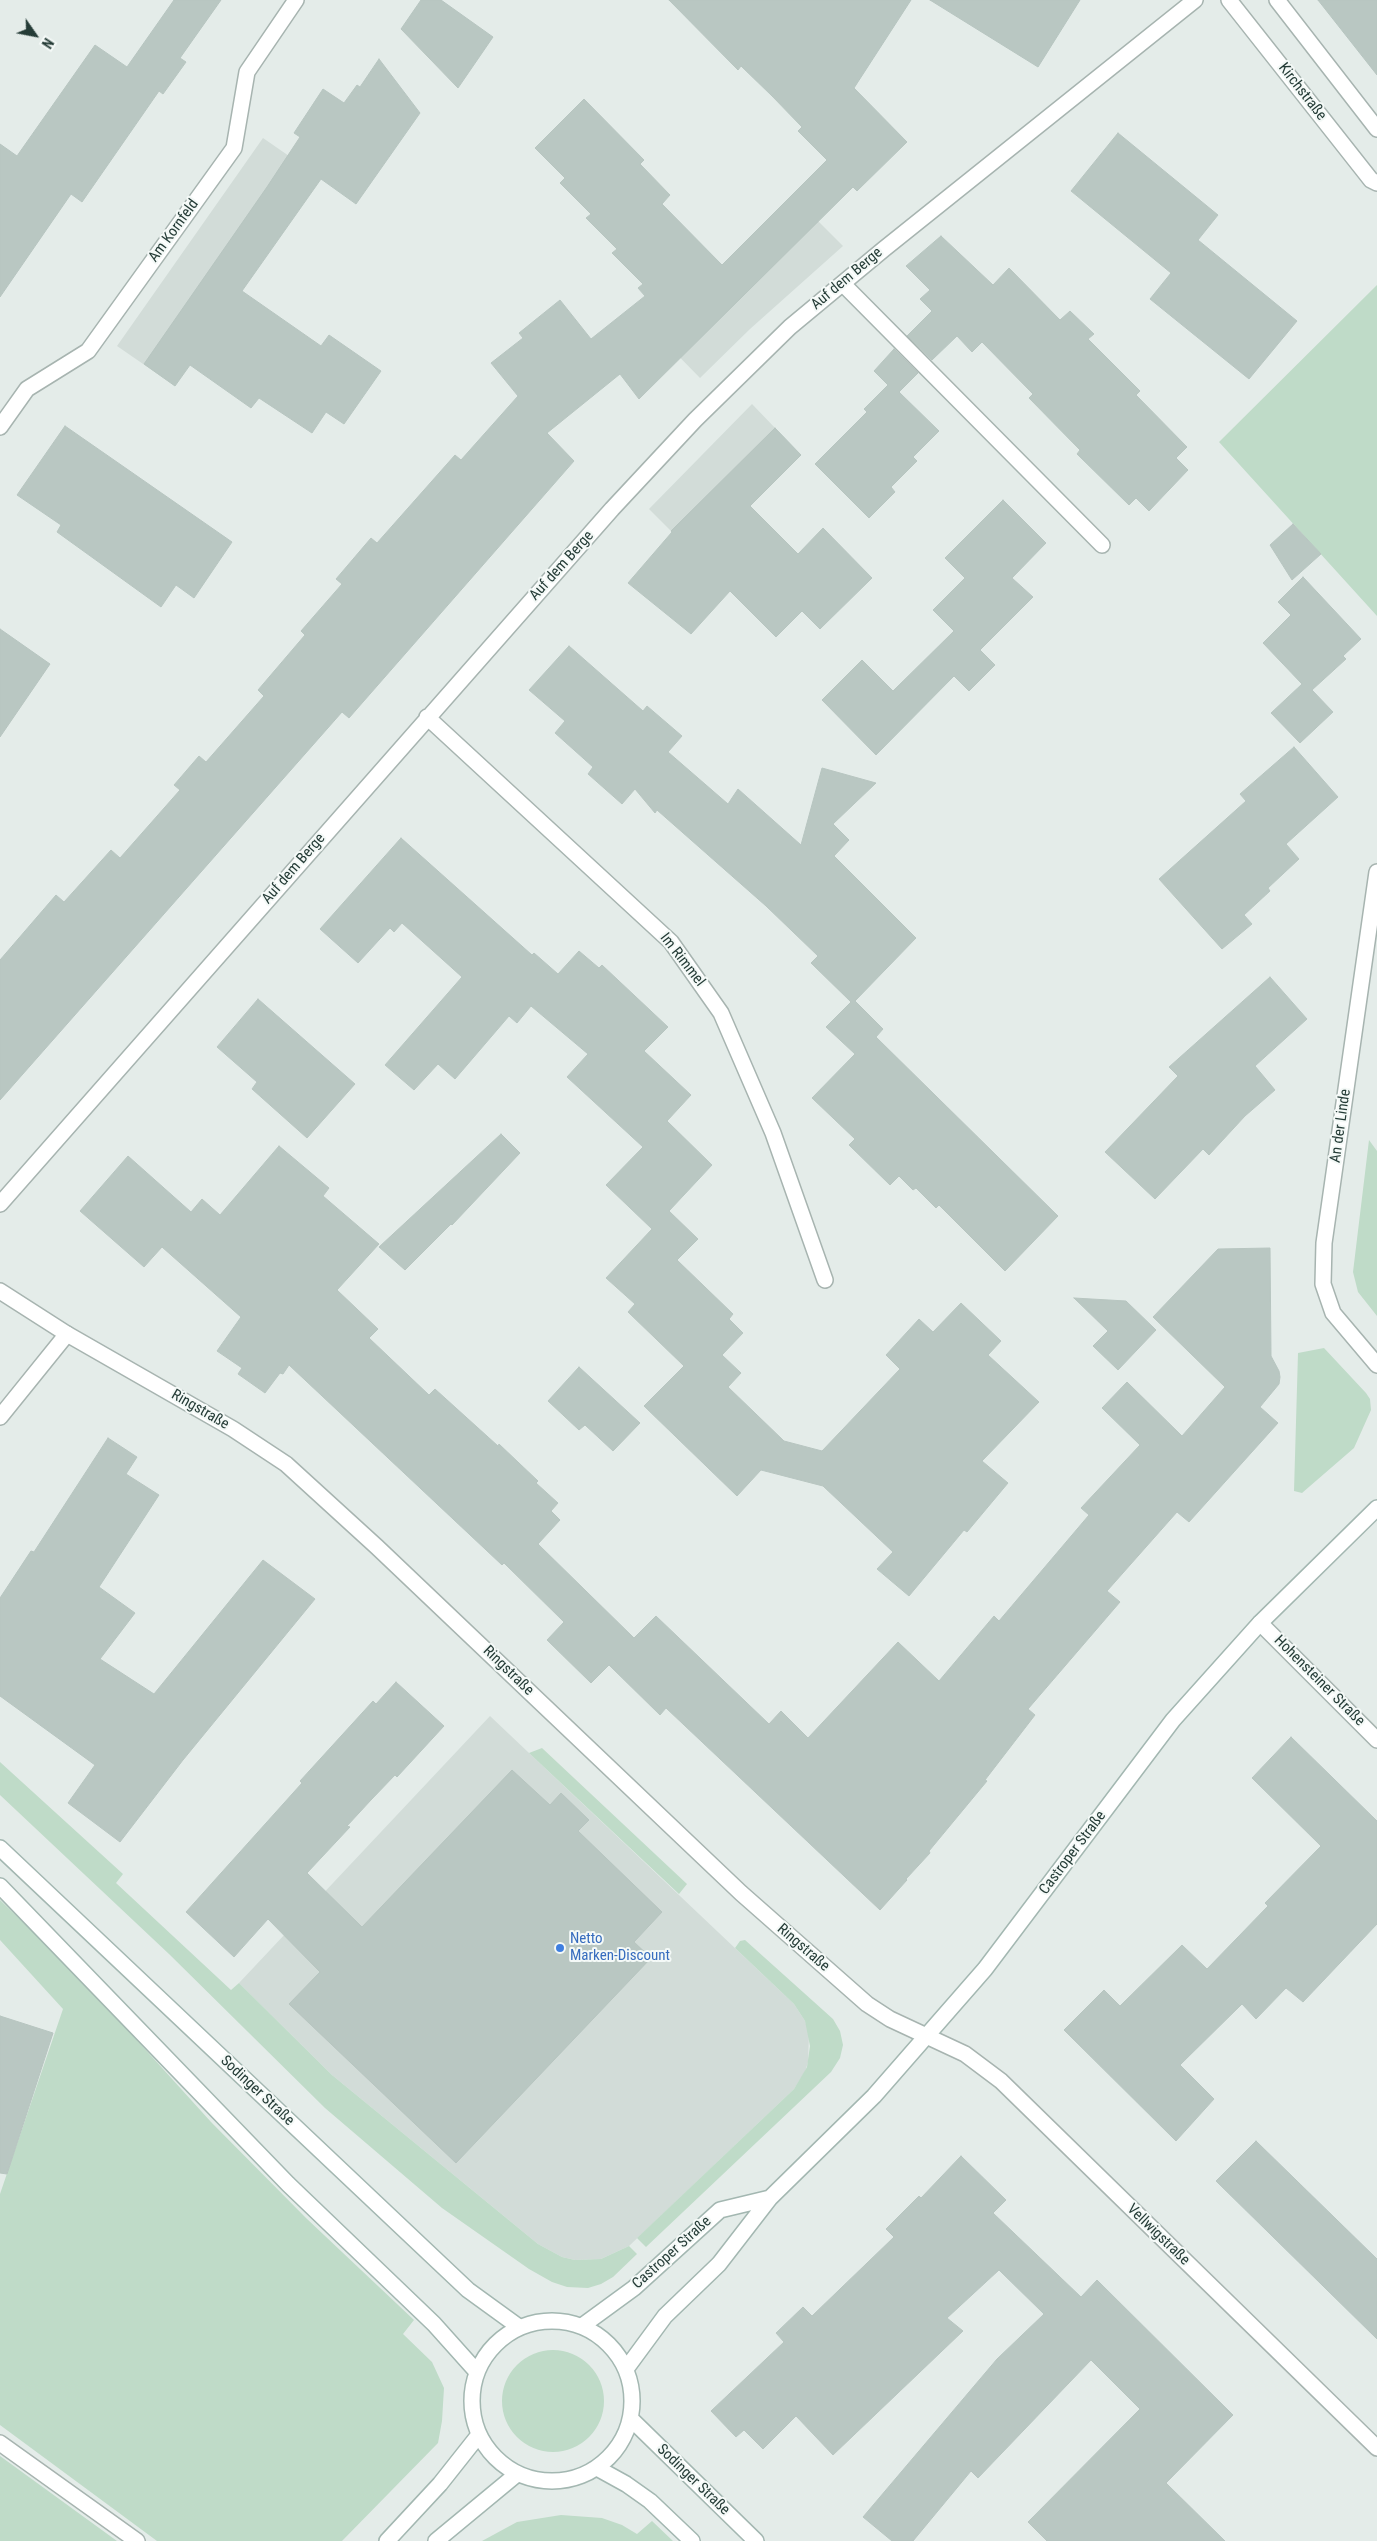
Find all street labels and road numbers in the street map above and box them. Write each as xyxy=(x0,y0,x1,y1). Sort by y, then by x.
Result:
street label: Kirchstraße xyxy=(1274,60,1330,124)
street label: Am Kornfeld xyxy=(145,196,203,266)
street label: Auf dem Berge xyxy=(808,244,886,314)
street label: Auf dem Berge xyxy=(526,528,598,604)
street label: Auf dem Berge xyxy=(259,830,329,908)
street label: Im Rimmel xyxy=(656,930,708,990)
street label: An der Linde xyxy=(1327,1088,1355,1164)
street label: Ringstraße xyxy=(168,1386,232,1434)
street label: Hohensteiner Straße xyxy=(1270,1632,1368,1730)
street label: Ringstraße xyxy=(479,1642,537,1700)
street label: Castroper Straße xyxy=(1036,1808,1110,1898)
street label: Ringstraße xyxy=(773,1920,833,1976)
street label: Sodinger Straße xyxy=(216,2052,298,2130)
street label: Vellwigstraße xyxy=(1123,2201,1193,2269)
street label: Castroper Straße xyxy=(629,2213,715,2293)
street label: Sodinger Straße xyxy=(653,2441,733,2519)

